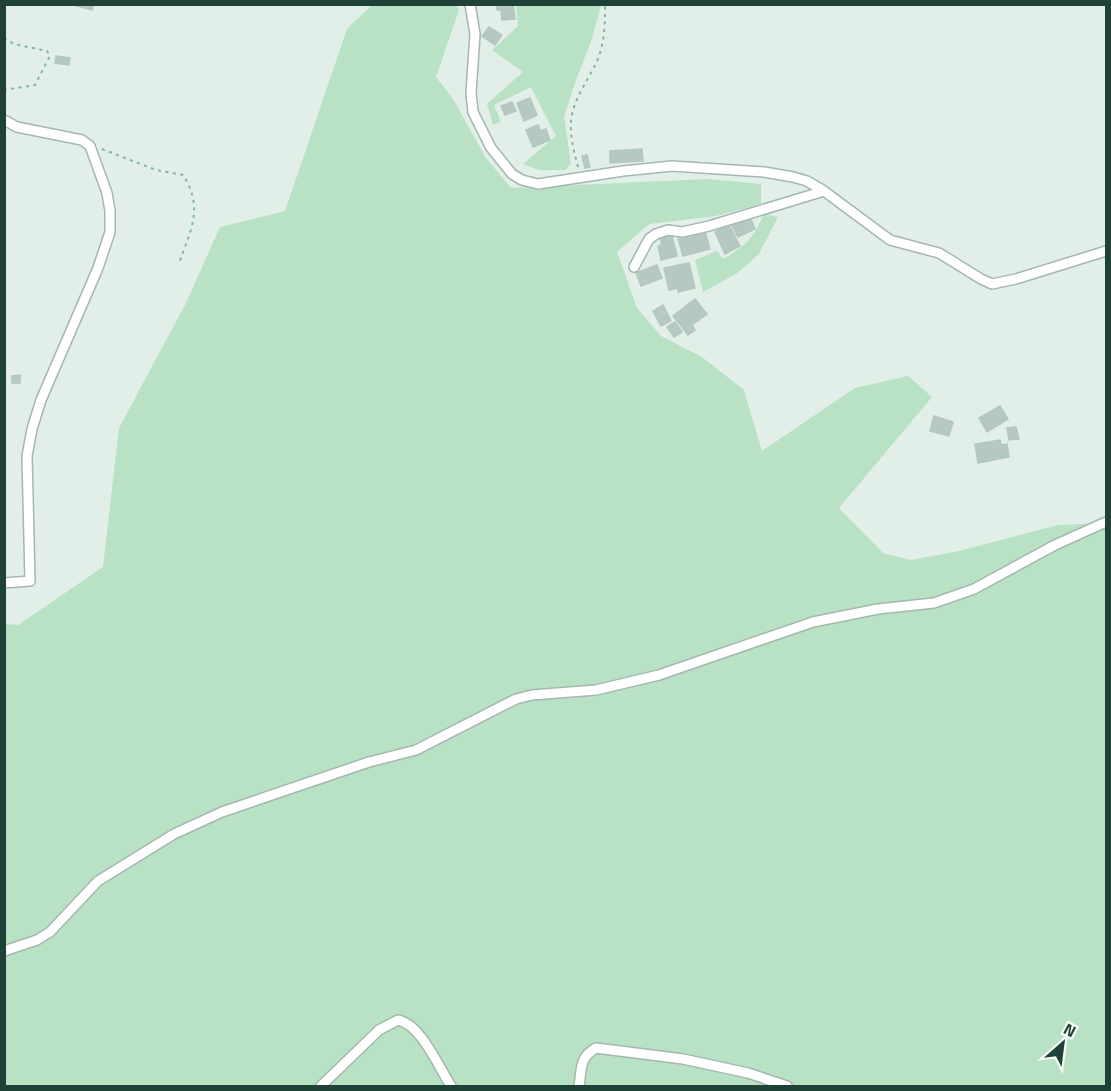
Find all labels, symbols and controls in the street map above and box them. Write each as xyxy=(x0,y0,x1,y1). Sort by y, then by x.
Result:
north arrow xyxy=(1033,1013,1093,1073)
text: N xyxy=(1060,1017,1081,1043)

